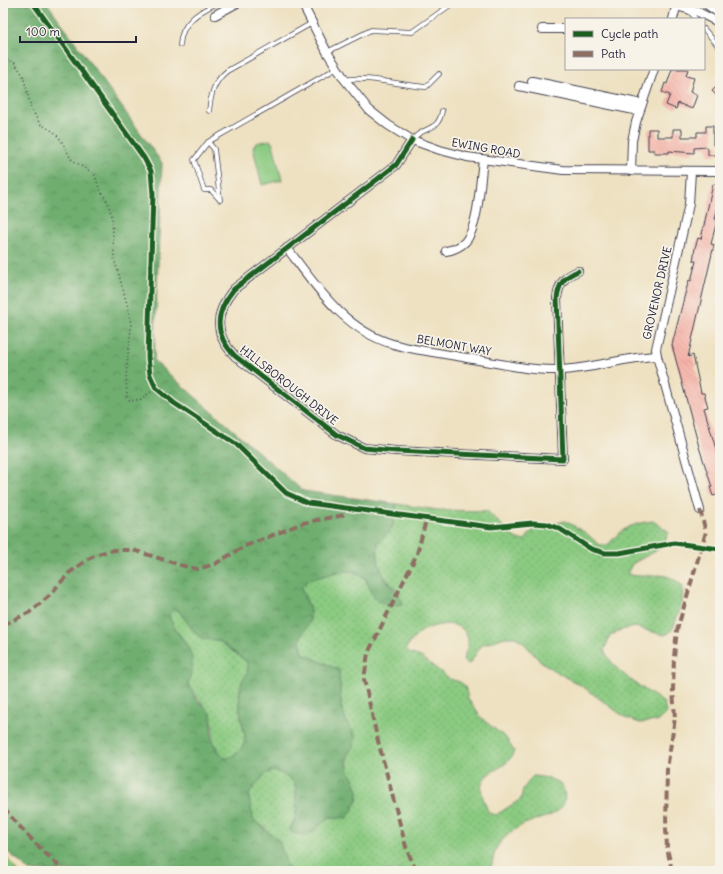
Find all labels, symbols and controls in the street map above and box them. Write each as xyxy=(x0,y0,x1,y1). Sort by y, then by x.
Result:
scale bar xyxy=(20,18,136,44)
legend xyxy=(565,18,705,70)
text: 100 m xyxy=(26,24,60,39)
text: Cycle path xyxy=(601,26,658,41)
text: Path xyxy=(601,46,626,61)
street label: EWING ROAD xyxy=(450,135,522,161)
street label: GROVENOR DRIVE xyxy=(639,245,675,341)
street label: BELMONT WAY xyxy=(416,332,492,358)
street label: HILLSBOROUGH DRIVE xyxy=(237,342,341,428)

